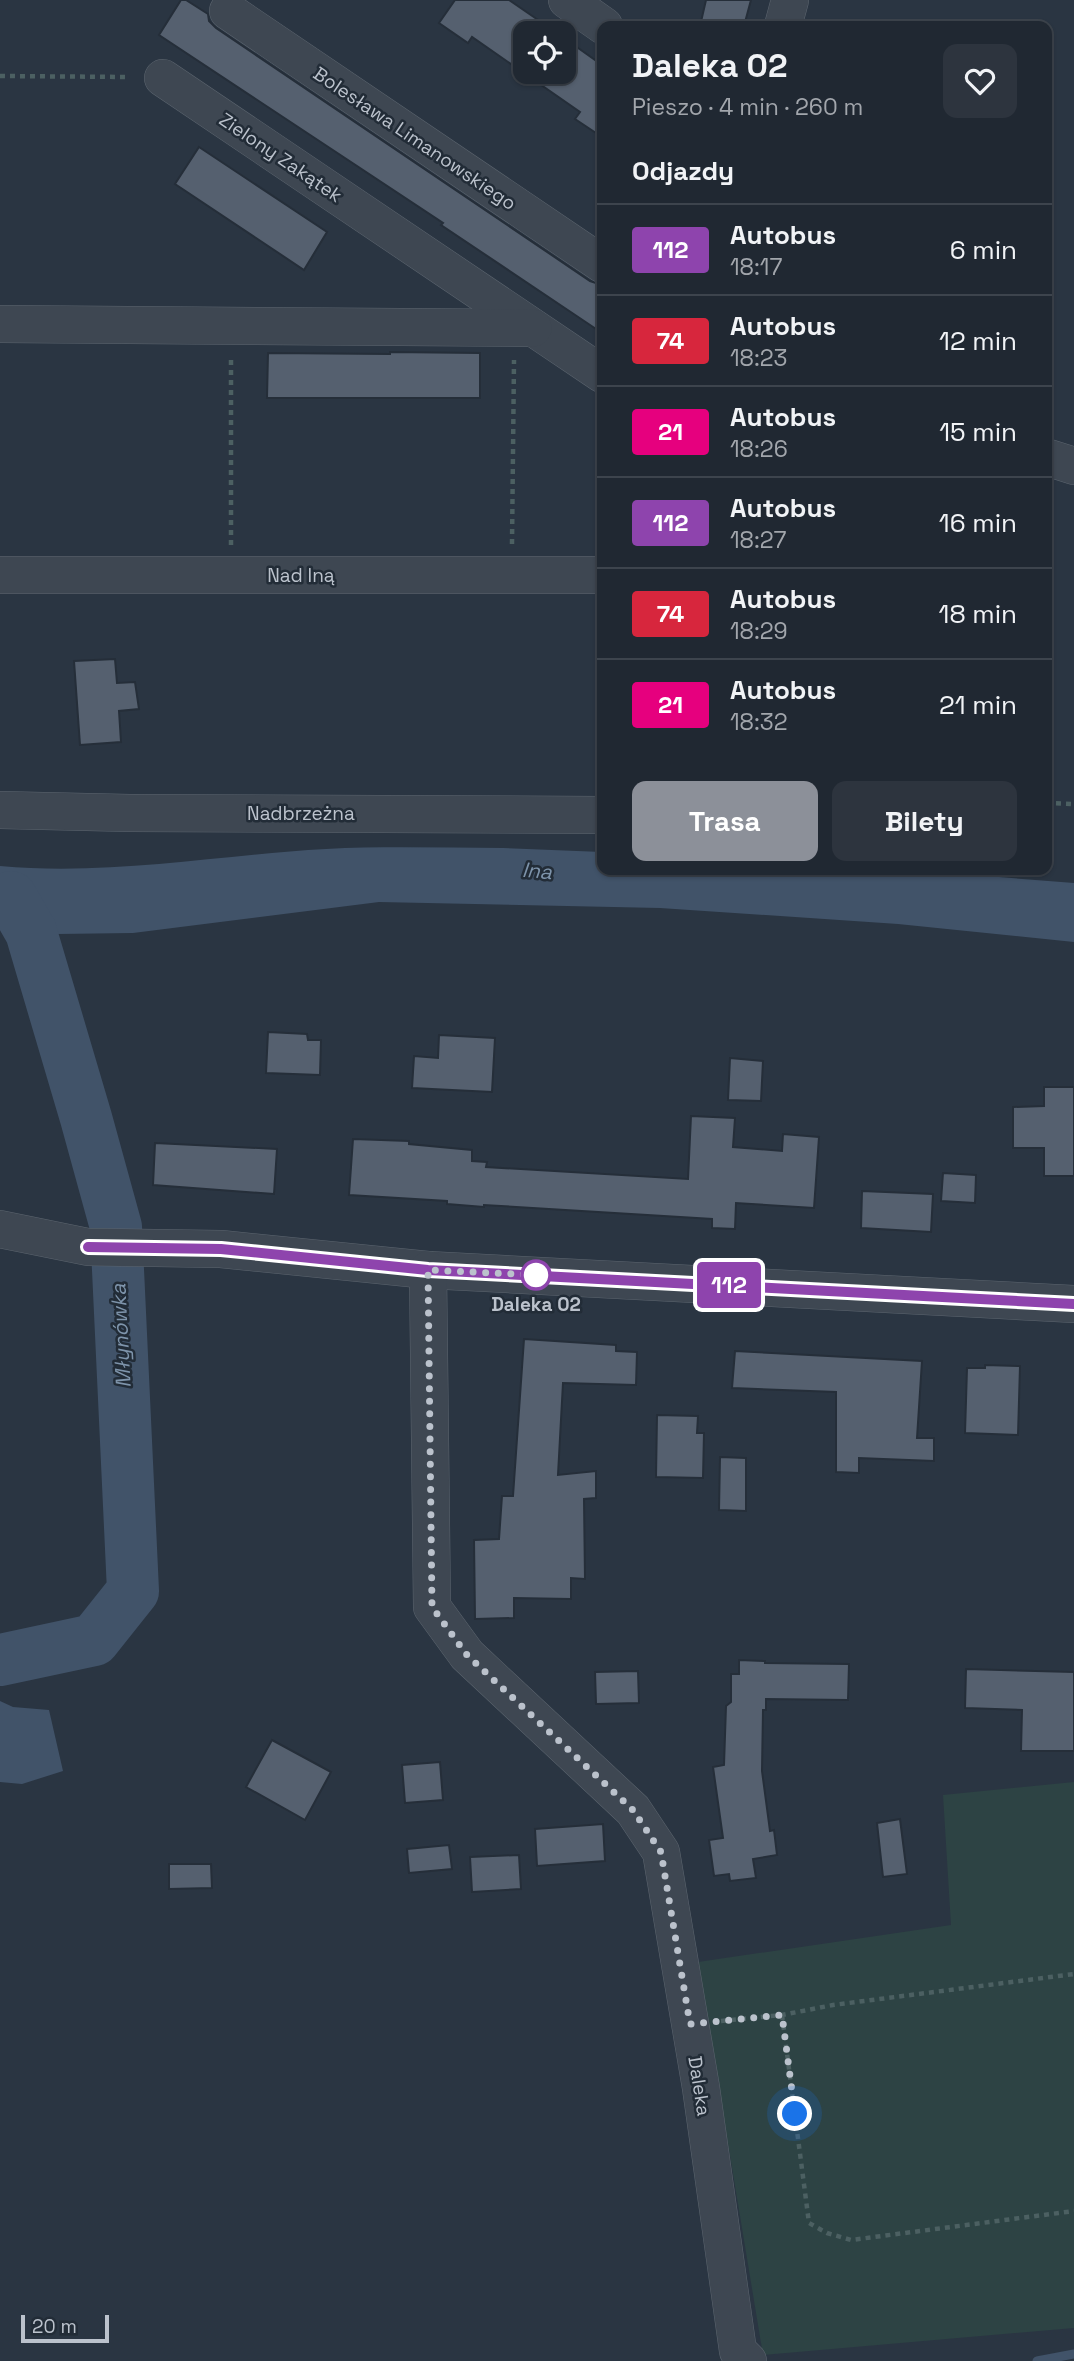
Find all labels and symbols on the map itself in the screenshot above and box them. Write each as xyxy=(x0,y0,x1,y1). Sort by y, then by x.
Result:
street label: Bolesława Limanowskiego xyxy=(308,61,521,216)
street label: Zielony Zakątek xyxy=(214,107,347,208)
street label: Nad Iną xyxy=(267,563,335,588)
street label: Nadbrzeżna xyxy=(247,801,355,826)
water label: Ina xyxy=(521,856,554,885)
marker: Daleka 02 xyxy=(521,1260,551,1290)
line badge: 112 xyxy=(689,1262,769,1308)
water label: Młynówka xyxy=(104,1282,137,1389)
place label: Daleka 02 xyxy=(491,1292,581,1317)
street label: Daleka xyxy=(682,2054,717,2118)
your location xyxy=(777,2096,812,2131)
scale bar xyxy=(21,2312,108,2344)

